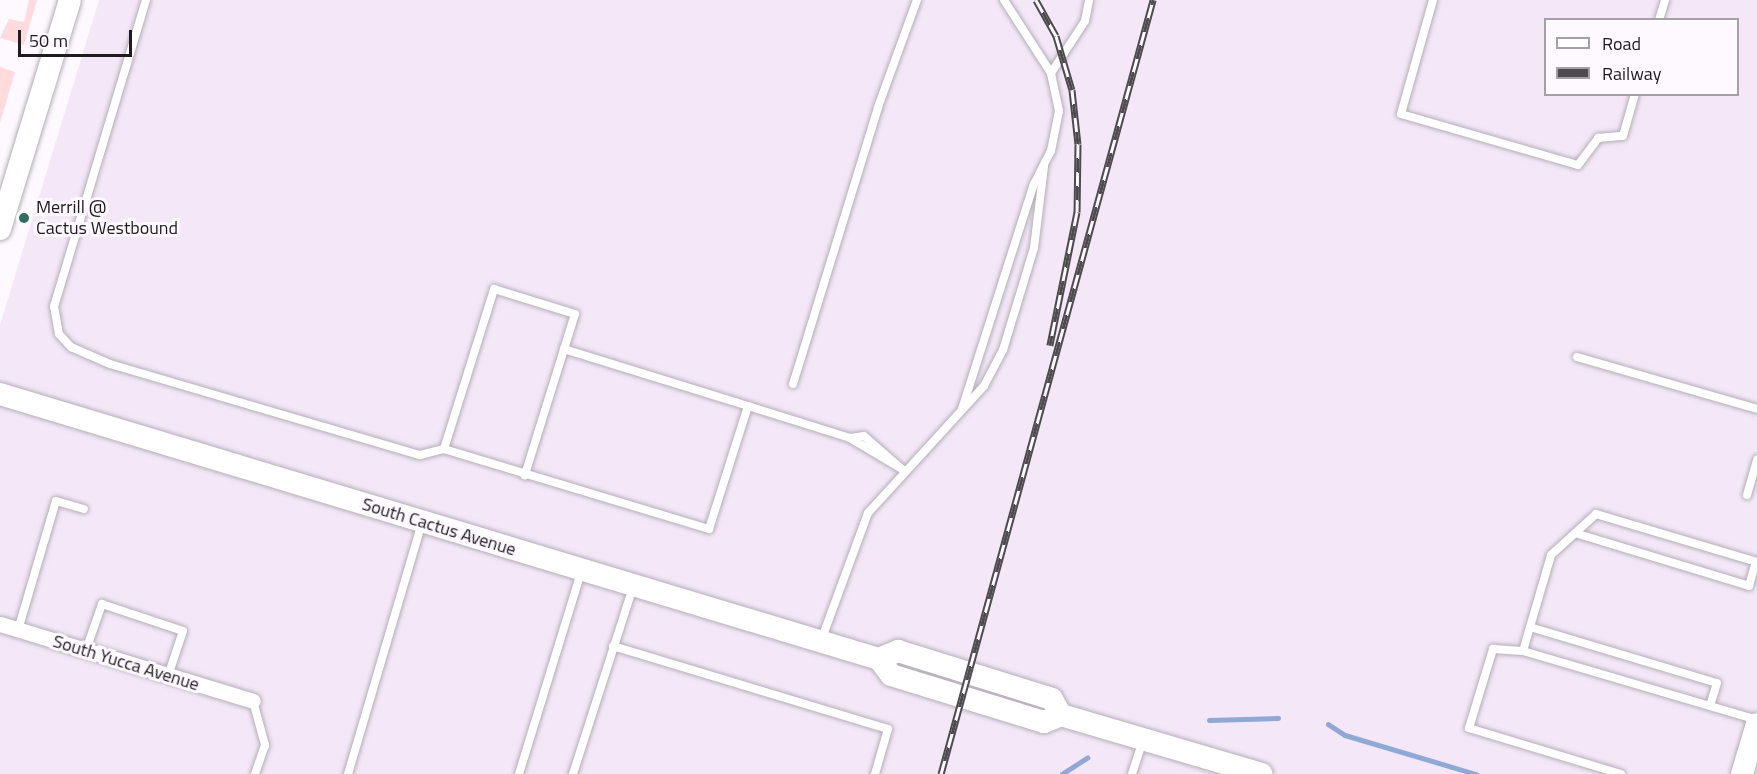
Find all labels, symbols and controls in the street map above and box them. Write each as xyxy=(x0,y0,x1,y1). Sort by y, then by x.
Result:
scale bar xyxy=(21,18,135,56)
legend xyxy=(1544,18,1739,96)
text: 50 m xyxy=(29,27,68,54)
text: Road xyxy=(1602,30,1641,57)
text: Railway xyxy=(1602,60,1661,87)
place label: Merrill @ Cactus Westbound xyxy=(36,197,178,240)
marker: Merrill @ Cactus Westbound xyxy=(17,211,31,225)
street label: South Cactus Avenue xyxy=(359,493,519,561)
street label: South Yucca Avenue xyxy=(50,630,202,696)

